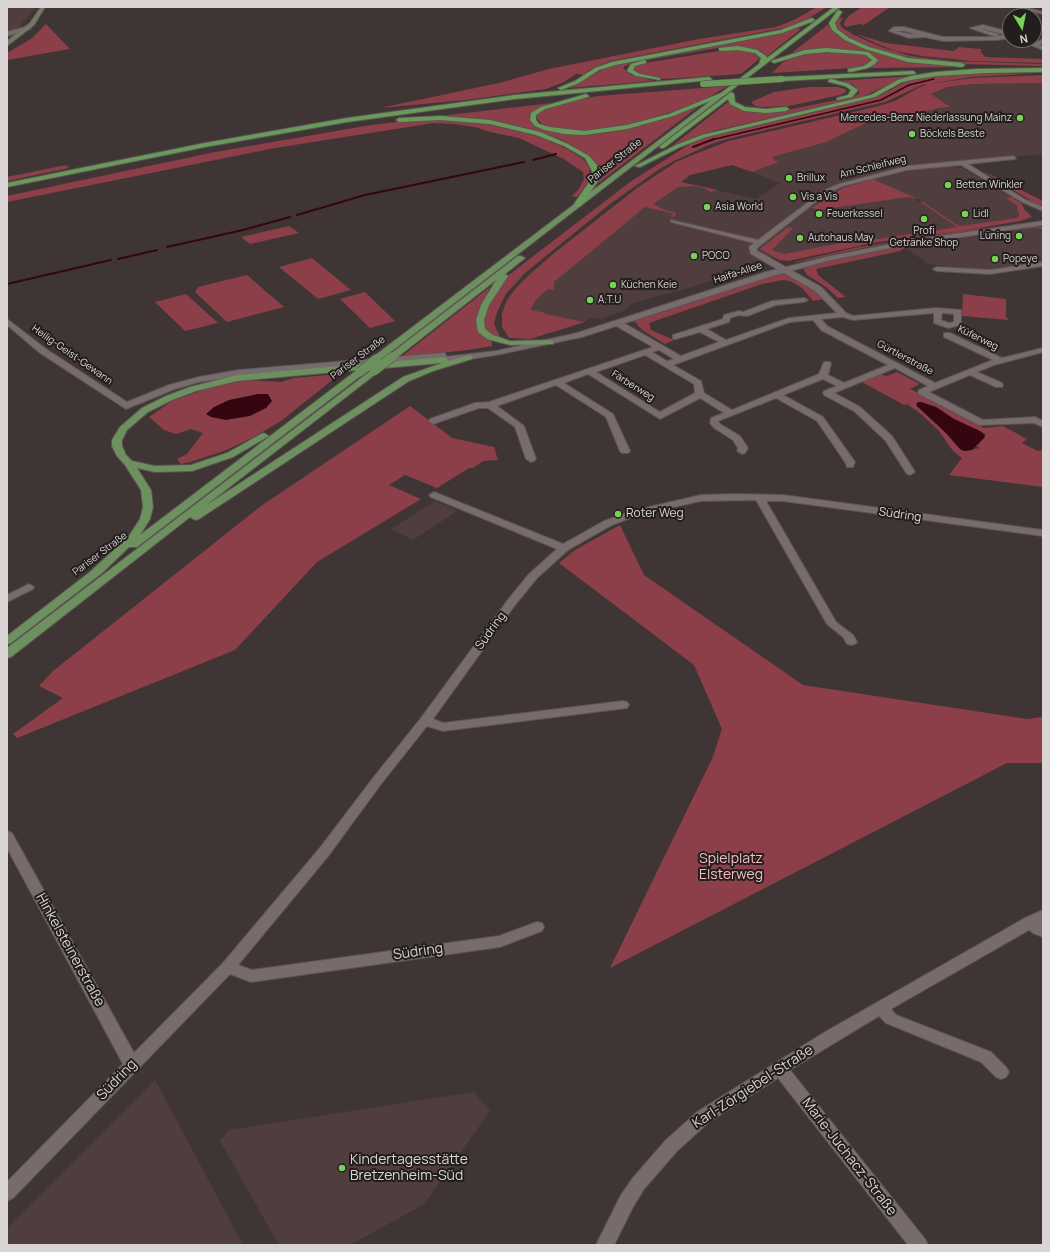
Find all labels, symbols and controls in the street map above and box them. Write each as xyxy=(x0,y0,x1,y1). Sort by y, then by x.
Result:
north arrow xyxy=(1002,8,1042,48)
text: N xyxy=(1019,31,1029,47)
place label: Mercedes-Benz Niederlassung Mainz xyxy=(841,112,1012,124)
marker: Mercedes-Benz Niederlassung Mainz xyxy=(1015,113,1025,123)
place label: Böckels Beste xyxy=(920,128,985,140)
marker: Böckels Beste xyxy=(907,129,917,139)
street label: Pariser Straße xyxy=(586,136,644,186)
street label: Am Schleifweg xyxy=(839,153,907,181)
place label: Brillux xyxy=(797,172,825,184)
marker: Brillux xyxy=(784,173,794,183)
place label: Betten Winkler xyxy=(956,179,1023,191)
marker: Betten Winkler xyxy=(943,180,953,190)
place label: Vis a Vis xyxy=(801,191,837,203)
marker: Vis a Vis xyxy=(788,192,798,202)
place label: Asia World xyxy=(715,201,763,213)
marker: Asia World xyxy=(702,202,712,212)
place label: Feuerkessel xyxy=(827,208,883,220)
place label: Lidl xyxy=(973,208,989,220)
marker: Feuerkessel xyxy=(814,209,824,219)
marker: Lidl xyxy=(960,209,970,219)
marker: Profi Getränke Shop xyxy=(919,214,929,224)
place label: Profi Getränke Shop xyxy=(890,225,958,248)
place label: Lüning xyxy=(980,230,1011,242)
marker: Lüning xyxy=(1014,231,1024,241)
place label: Autohaus May xyxy=(808,232,874,244)
marker: Autohaus May xyxy=(795,233,805,243)
place label: POCO xyxy=(702,250,730,262)
marker: POCO xyxy=(689,251,699,261)
place label: Popeye xyxy=(1003,253,1038,265)
marker: Popeye xyxy=(990,254,1000,264)
street label: Haifa-Allee xyxy=(712,260,764,286)
place label: Küchen Keie xyxy=(621,279,677,291)
marker: Küchen Keie xyxy=(608,280,618,290)
place label: A.T.U xyxy=(598,294,621,306)
marker: A.T.U xyxy=(585,295,595,305)
street label: Heilig-Geist-Gewann xyxy=(29,323,115,387)
street label: Küferweg xyxy=(956,323,1000,353)
street label: Pariser Straße xyxy=(328,334,388,382)
street label: Gürtlerstraße xyxy=(875,338,935,378)
street label: Färberweg xyxy=(609,368,657,404)
street label: Südring xyxy=(878,505,922,525)
place label: Roter Weg xyxy=(626,507,684,521)
marker: Roter Weg xyxy=(613,509,623,519)
street label: Pariser Straße xyxy=(70,530,130,578)
street label: Südring xyxy=(473,609,509,653)
park label: Spielplatz Elsterweg xyxy=(699,851,763,884)
street label: Hinkelsteinerstraße xyxy=(32,890,108,1010)
street label: Südring xyxy=(392,940,444,964)
street label: Karl-Zörgiebel-Straße xyxy=(689,1042,817,1132)
street label: Südring xyxy=(94,1056,140,1104)
street label: Marie-Juchacz-Straße xyxy=(798,1095,900,1219)
place label: Kindertagesstätte Bretzenheim-Süd xyxy=(350,1152,468,1184)
marker: Kindertagesstätte Bretzenheim-Süd xyxy=(337,1163,347,1173)

